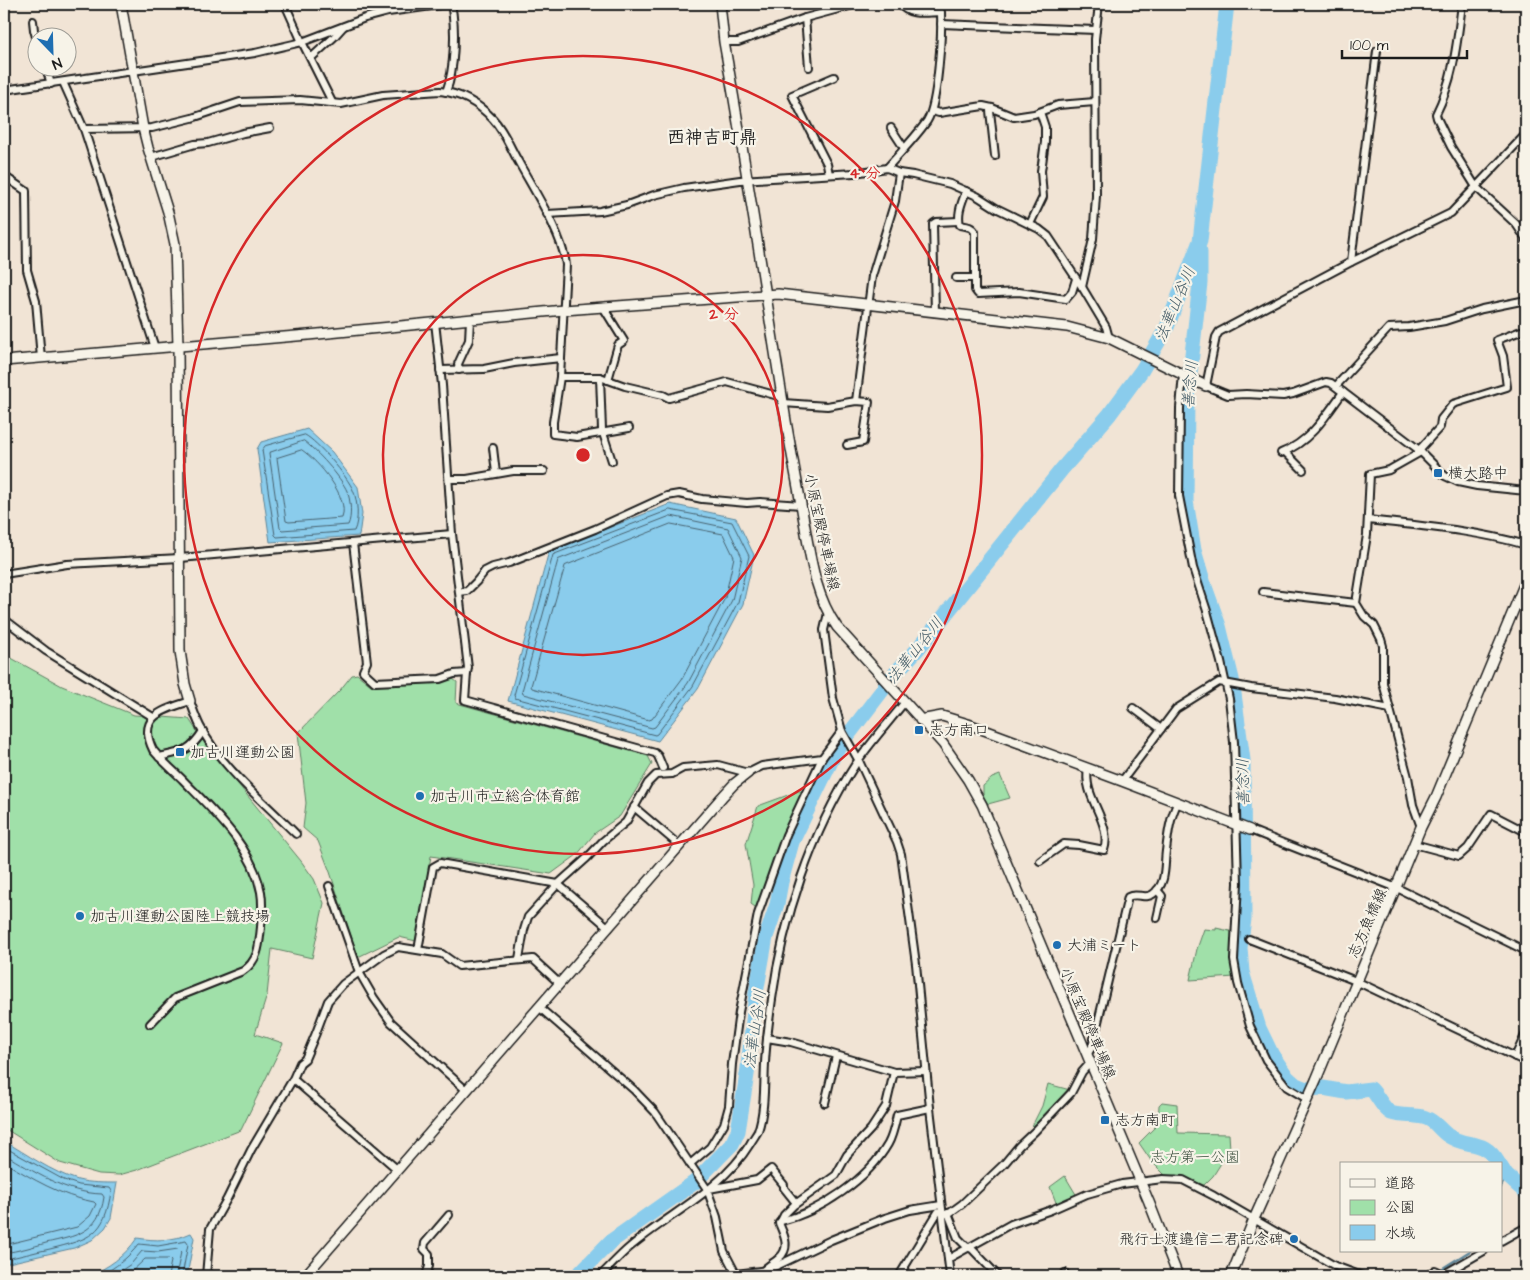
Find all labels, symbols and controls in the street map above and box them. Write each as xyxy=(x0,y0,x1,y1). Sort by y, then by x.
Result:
north arrow xyxy=(28,28,78,78)
scale bar xyxy=(1342,28,1468,60)
text: 100 m xyxy=(1350,35,1389,56)
text: N xyxy=(49,52,65,74)
district label: 西神吉町鼎 xyxy=(667,125,757,150)
text: 4 分 xyxy=(849,163,881,184)
water label: 法華山谷川 xyxy=(1149,263,1201,346)
text: 2 分 xyxy=(708,304,739,325)
water label: 善念川 xyxy=(1177,359,1203,409)
centre of rings xyxy=(574,446,592,464)
place label: 横大路中 xyxy=(1448,463,1508,484)
marker: 横大路中 xyxy=(1432,467,1444,479)
street label: 小原宝殿停車場線 xyxy=(799,471,844,593)
water label: 法華山谷川 xyxy=(881,613,949,689)
place label: 志方南口 xyxy=(929,720,989,741)
marker: 志方南口 xyxy=(913,724,925,736)
place label: 加古川運動公園 xyxy=(190,742,295,763)
marker: 加古川運動公園 xyxy=(174,746,186,758)
water label: 善念川 xyxy=(1232,758,1254,806)
place label: 加古川市立総合体育館 xyxy=(430,786,580,807)
marker: 加古川市立総合体育館 xyxy=(414,790,426,802)
street label: 志方魚橋線 xyxy=(1343,885,1392,962)
place label: 加古川運動公園陸上競技場 xyxy=(90,906,270,927)
marker: 加古川運動公園陸上競技場 xyxy=(74,910,86,922)
place label: 大浦ミート xyxy=(1067,935,1142,956)
marker: 大浦ミート xyxy=(1051,939,1063,951)
street label: 小原宝殿停車場線 xyxy=(1054,964,1121,1083)
water label: 法華山谷川 xyxy=(739,988,771,1070)
place label: 志方南町 xyxy=(1115,1110,1176,1131)
marker: 志方南町 xyxy=(1099,1114,1111,1126)
park label: 志方第一公園 xyxy=(1150,1147,1240,1168)
legend xyxy=(1340,1162,1502,1252)
text: 道路 xyxy=(1385,1173,1415,1194)
text: 公園 xyxy=(1385,1197,1415,1218)
text: 水域 xyxy=(1385,1223,1415,1244)
place label: 飛行士渡邉信二君記念碑 xyxy=(1119,1229,1284,1250)
marker: 飛行士渡邉信二君記念碑 xyxy=(1288,1233,1300,1245)

